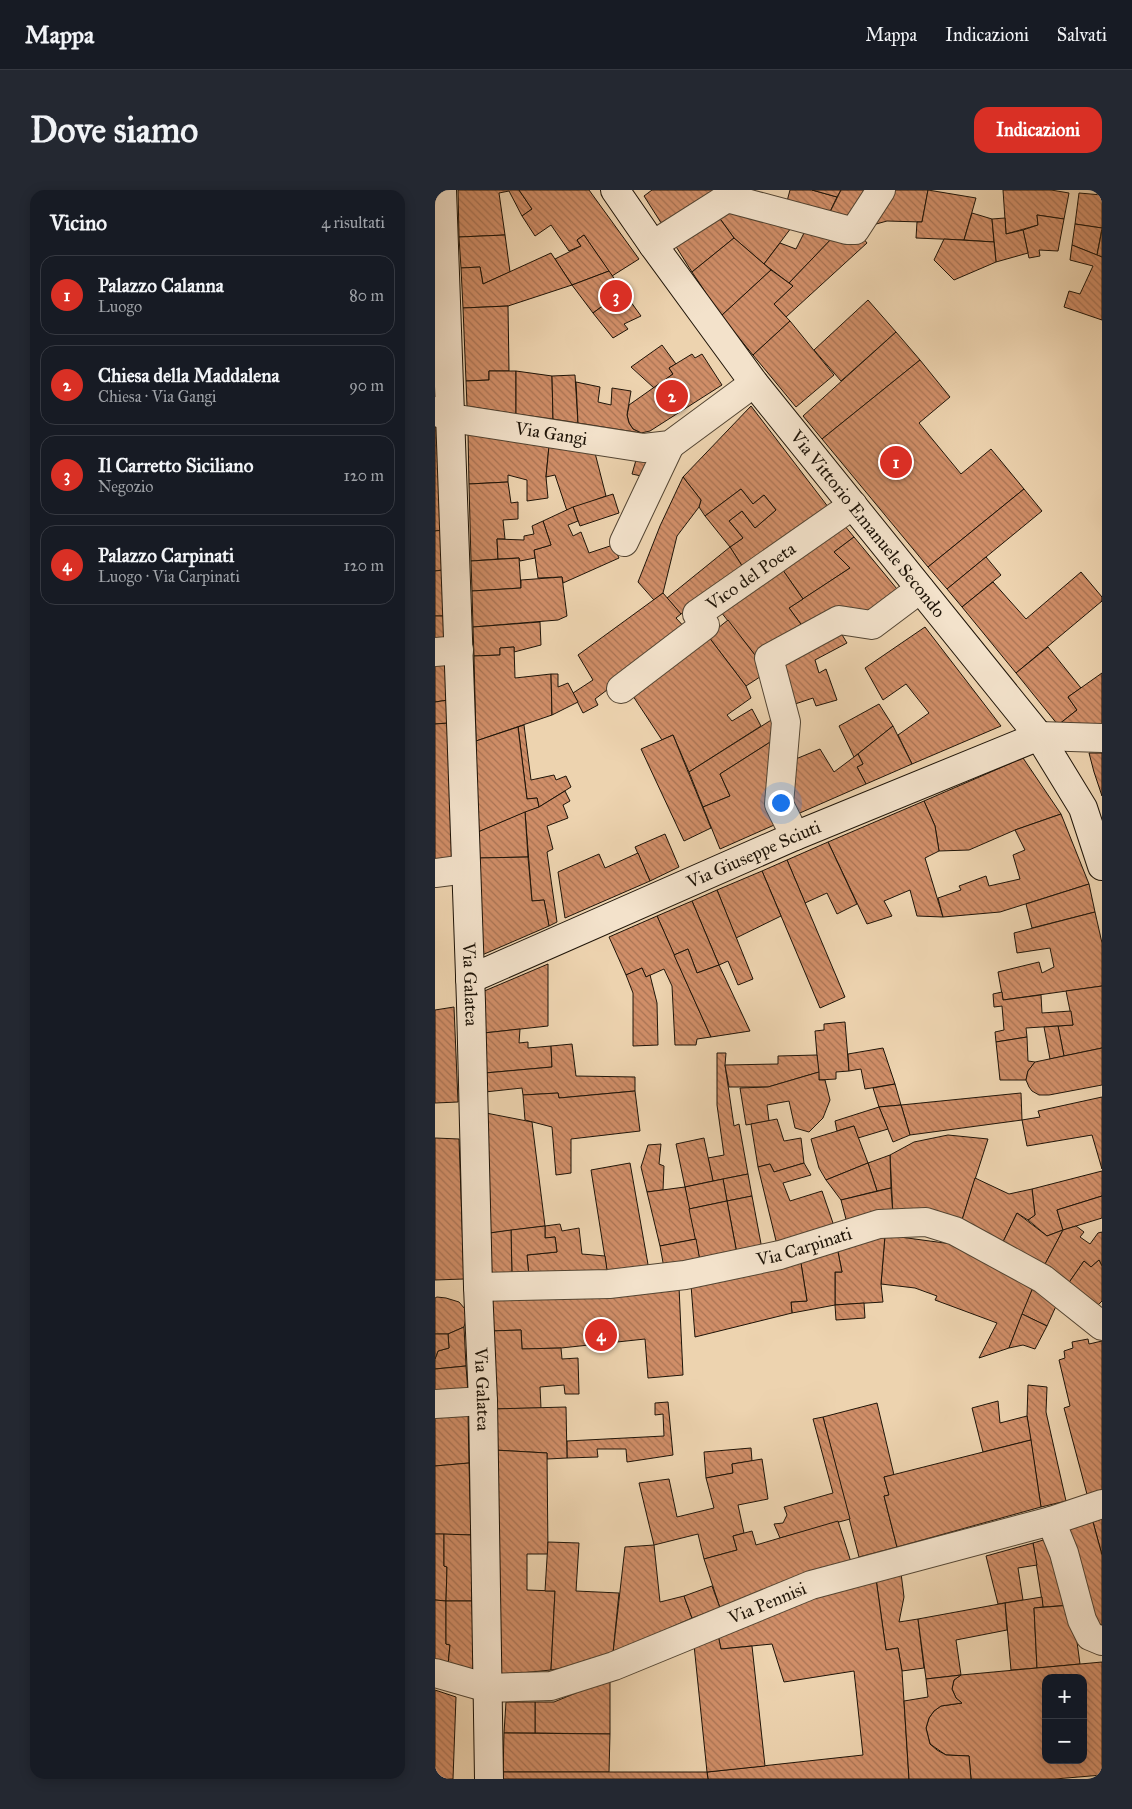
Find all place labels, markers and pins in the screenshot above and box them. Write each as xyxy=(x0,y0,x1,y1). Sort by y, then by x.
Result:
pin: 3 xyxy=(600,277,632,315)
pin: 2 xyxy=(656,377,688,415)
pin: 1 xyxy=(880,443,912,481)
pin: 4 xyxy=(585,1316,617,1354)

